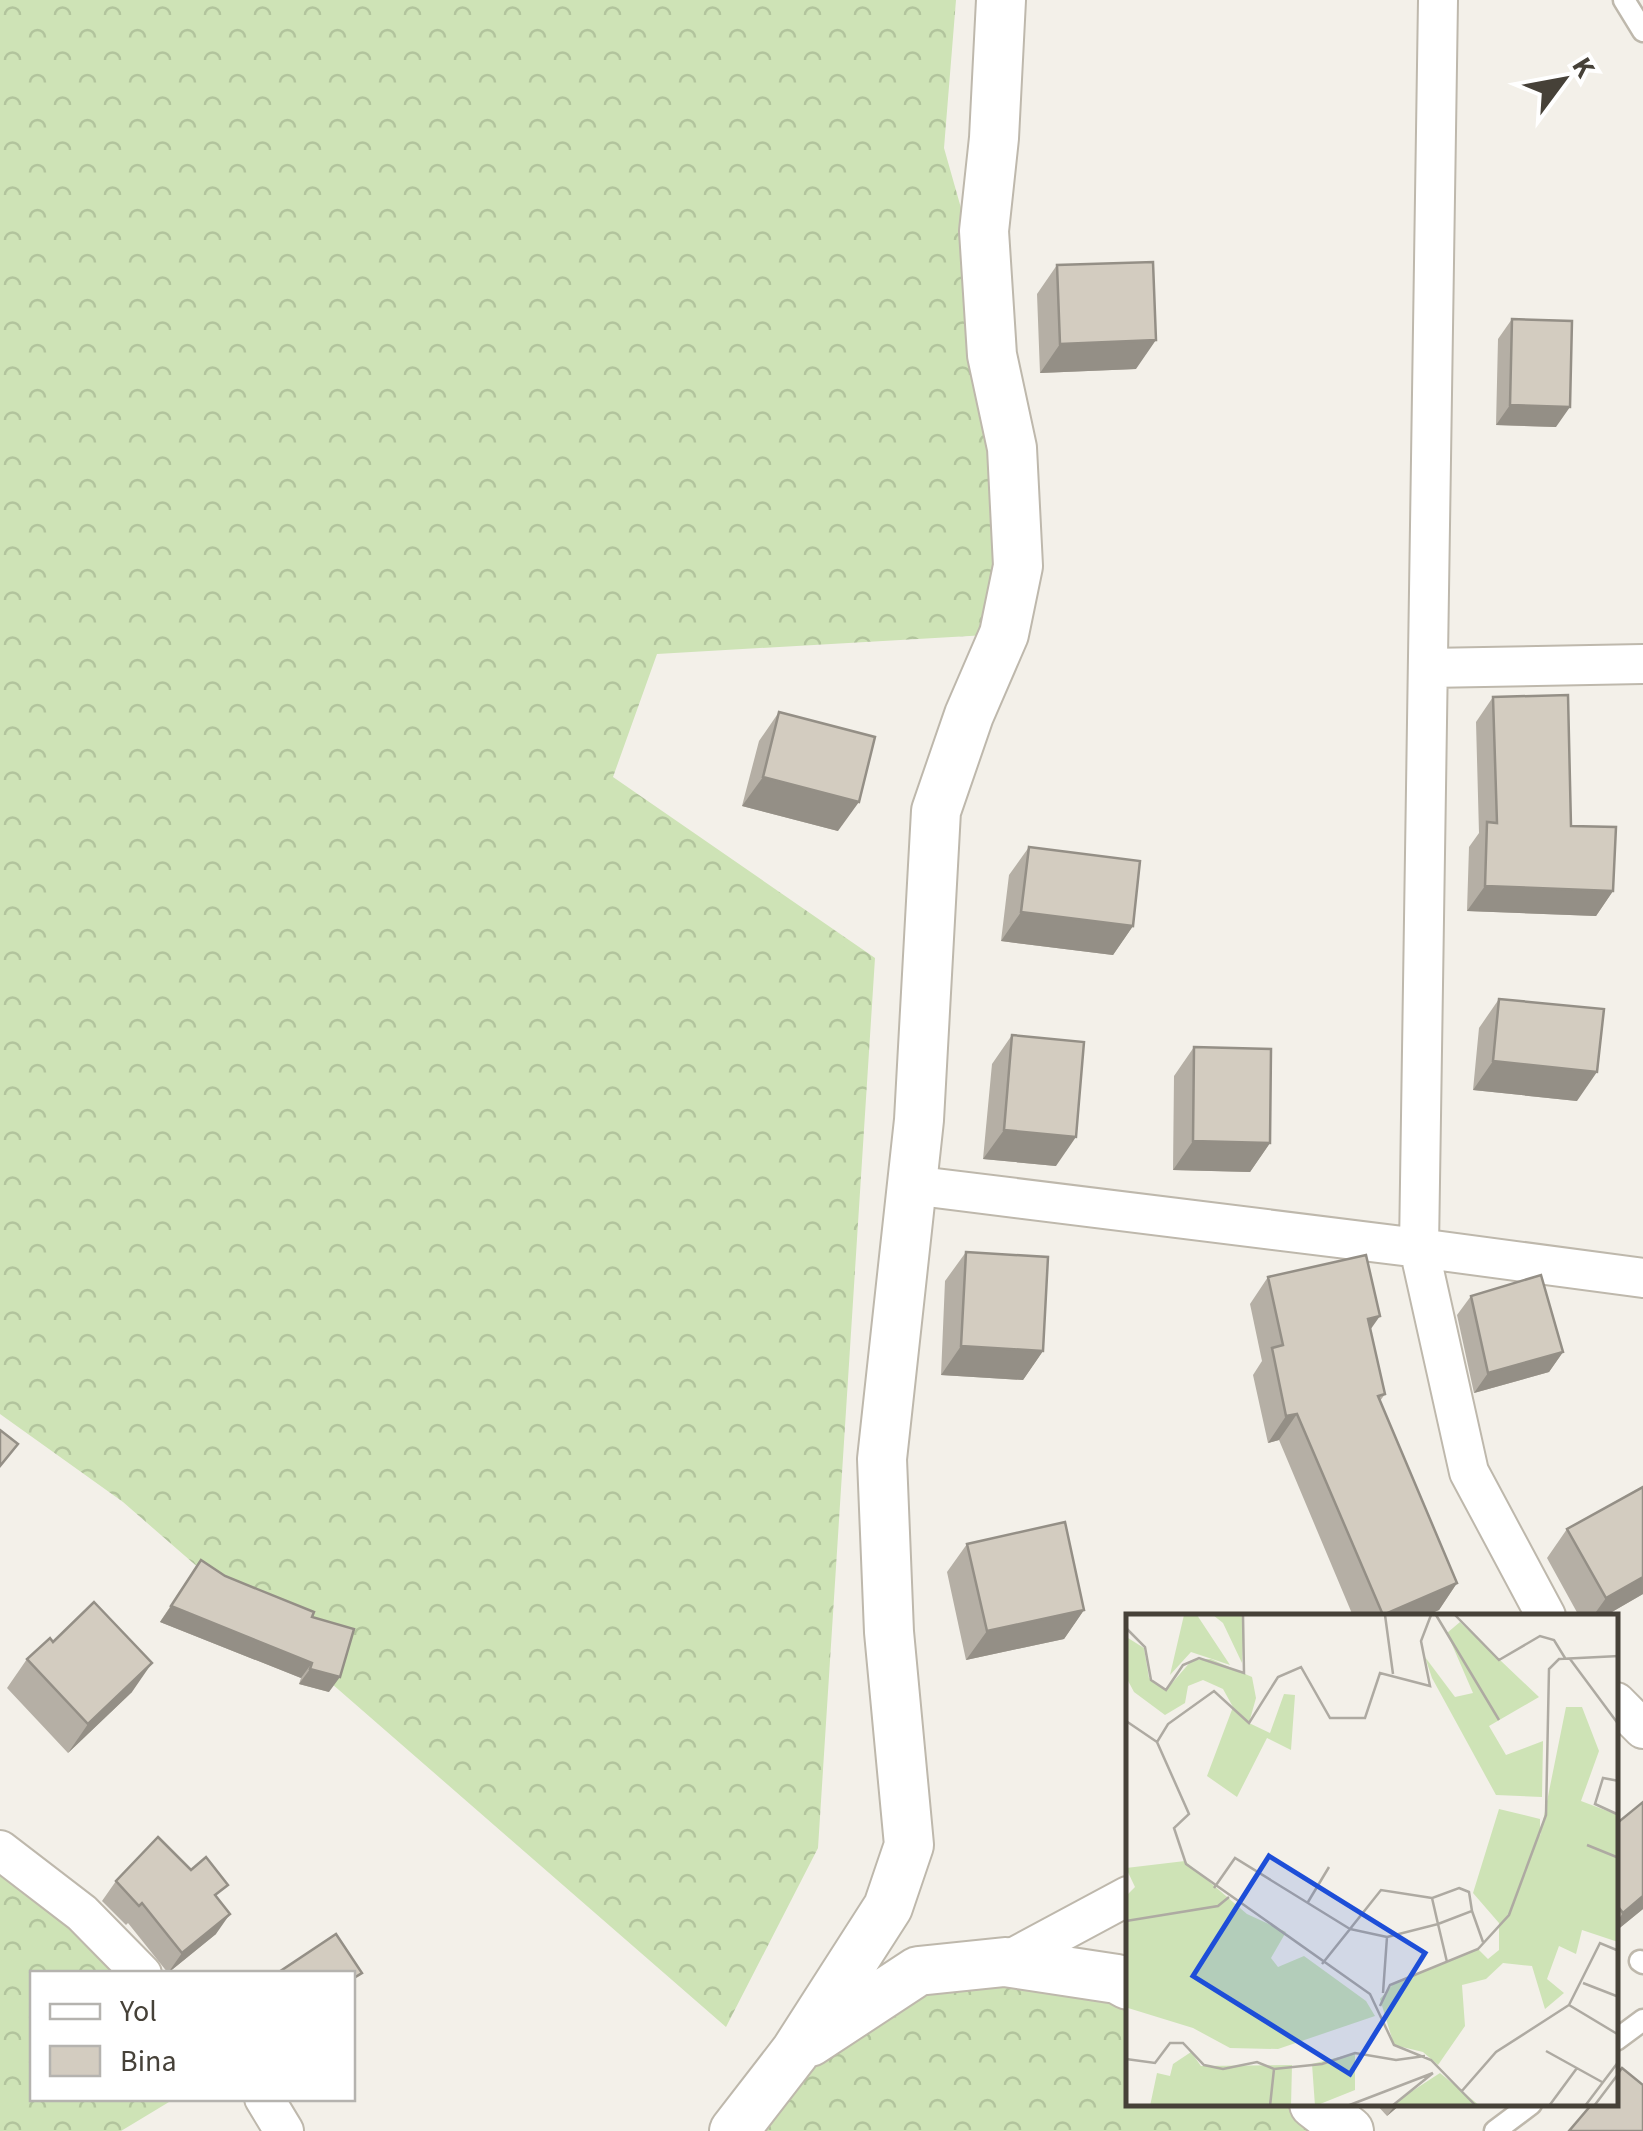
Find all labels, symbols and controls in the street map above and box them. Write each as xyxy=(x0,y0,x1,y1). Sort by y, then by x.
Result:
north arrow xyxy=(1513,30,1613,130)
text: K xyxy=(1562,49,1605,86)
inset map xyxy=(1126,1614,1618,2106)
legend xyxy=(30,1971,355,2101)
text: Yol xyxy=(119,1990,157,2033)
text: Bina xyxy=(120,2040,177,2083)

